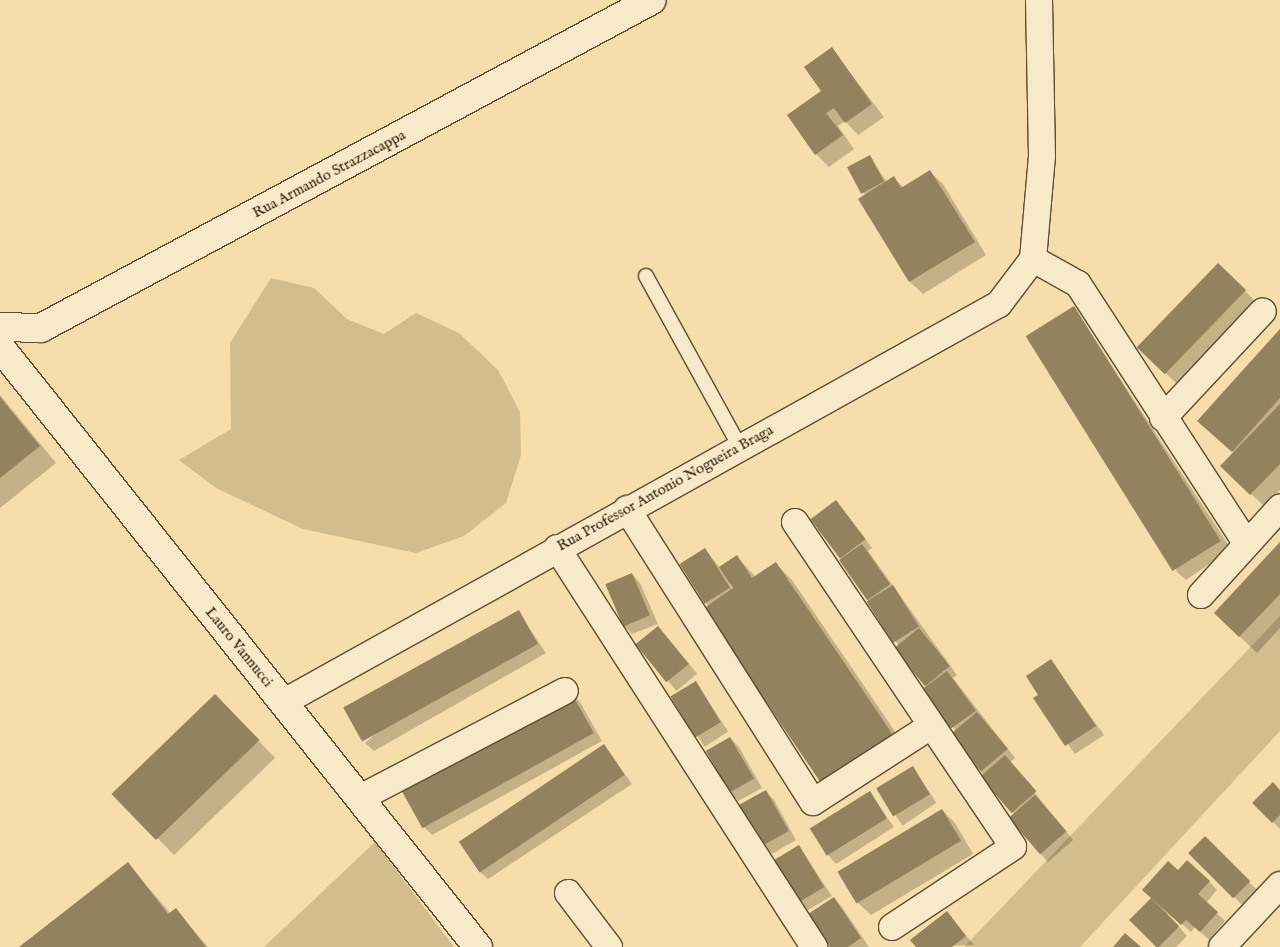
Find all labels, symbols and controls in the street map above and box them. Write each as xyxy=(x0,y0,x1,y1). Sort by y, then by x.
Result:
street label: Rua Armando Strazzacappa xyxy=(249,126,409,222)
street label: Rua Professor Antonio Nogueira Braga xyxy=(554,421,776,555)
street label: Lauro Vannucci xyxy=(201,603,277,691)

